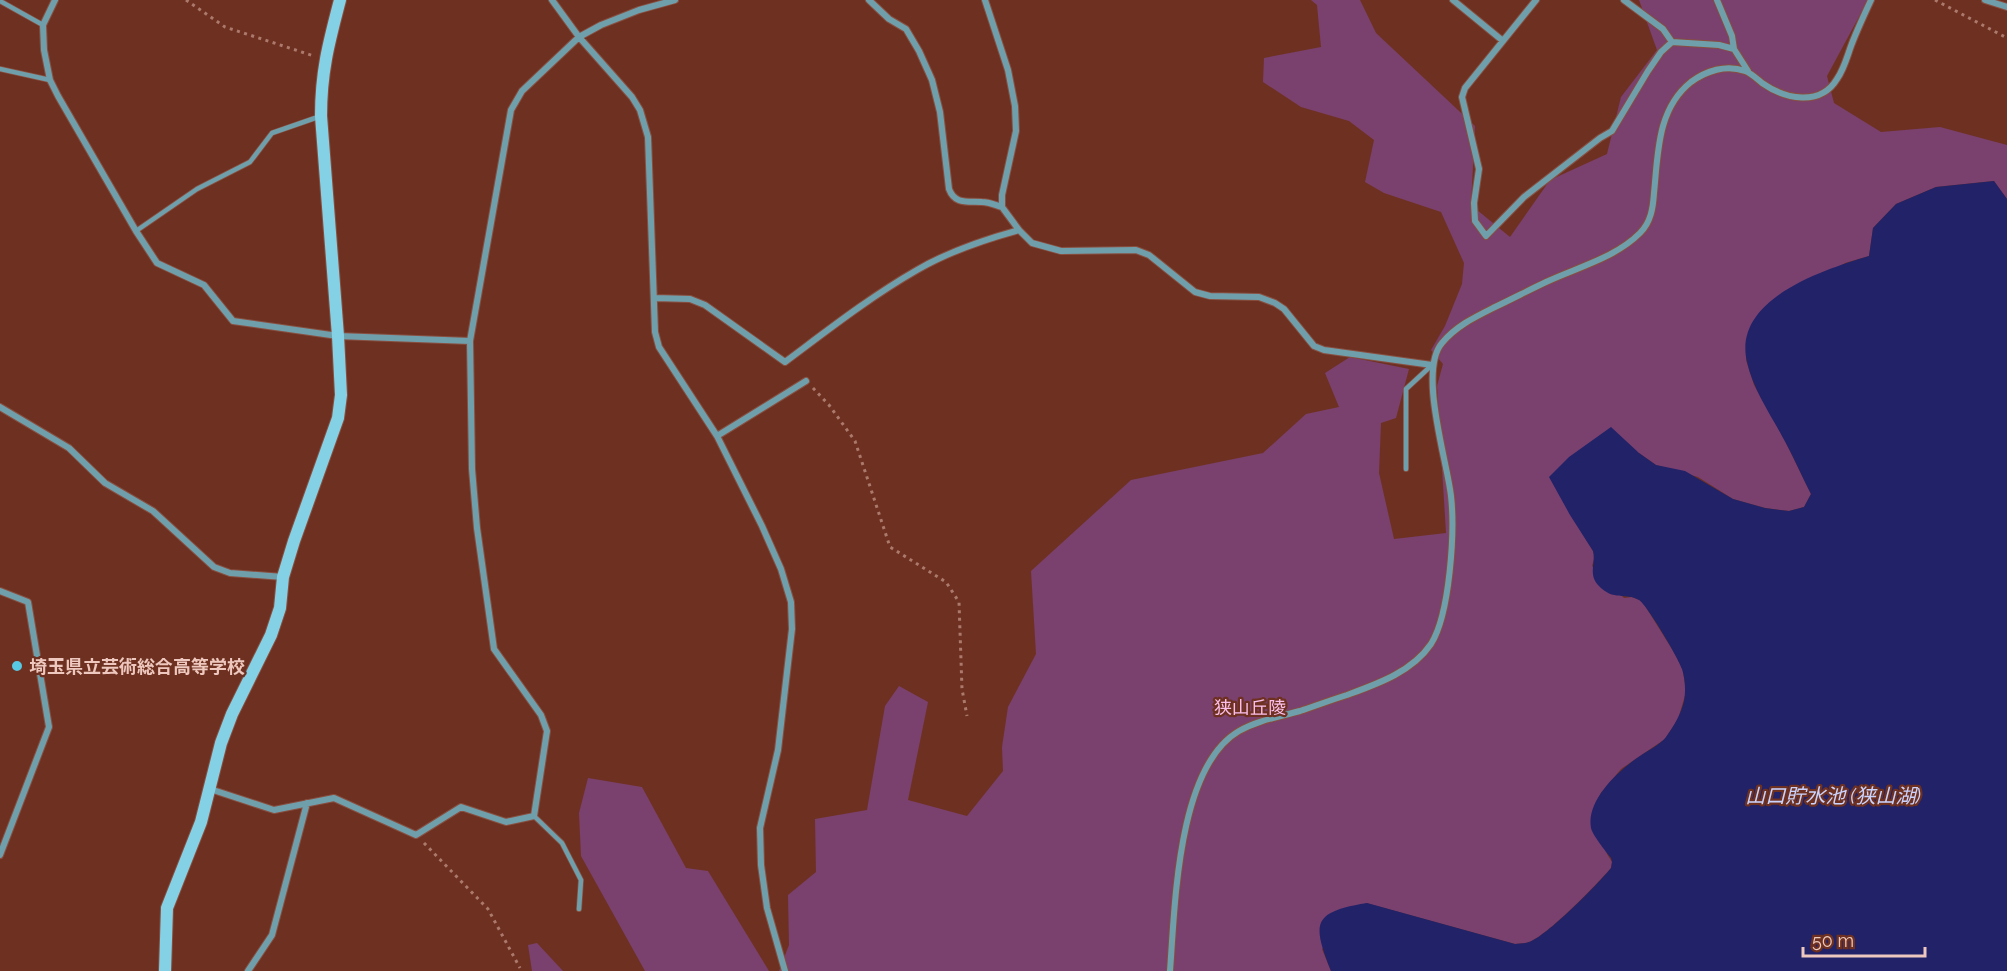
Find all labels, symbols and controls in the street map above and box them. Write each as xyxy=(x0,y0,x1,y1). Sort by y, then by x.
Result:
place label: 埼玉県立芸術総合高等学校 xyxy=(29,656,245,677)
marker: 埼玉県立芸術総合高等学校 xyxy=(10,659,24,673)
park label: 狭山丘陵 xyxy=(1214,697,1286,718)
water label: 山口貯水池 (狭山湖) xyxy=(1745,784,1921,808)
scale bar xyxy=(1803,920,1924,958)
text: 50 m xyxy=(1812,930,1854,951)

